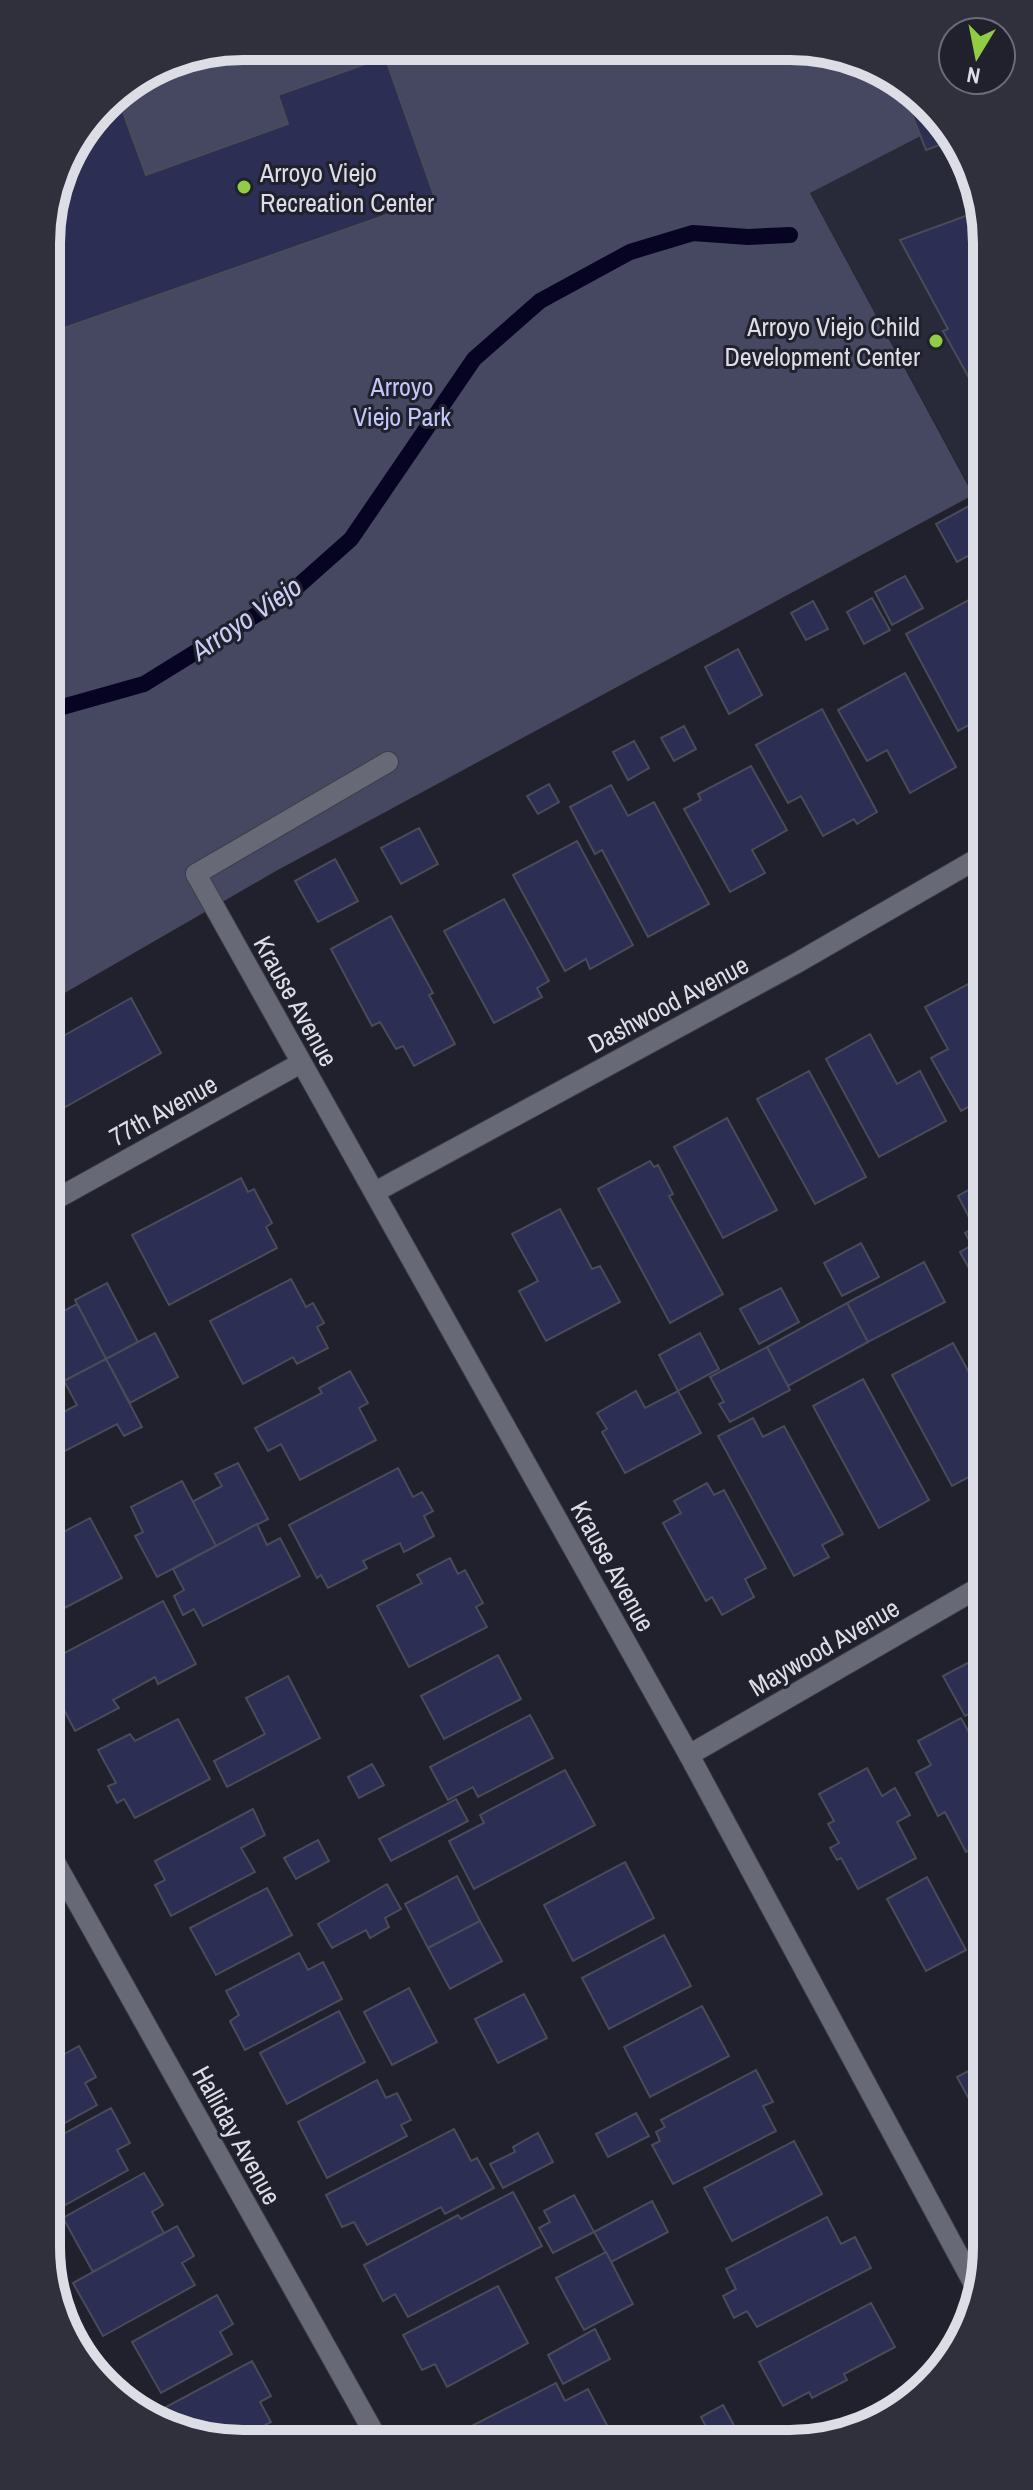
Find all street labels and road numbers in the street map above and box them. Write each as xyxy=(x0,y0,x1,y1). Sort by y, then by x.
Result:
street label: Krause Avenue xyxy=(246,929,346,1073)
street label: Dashwood Avenue xyxy=(581,947,755,1061)
street label: 77th Avenue xyxy=(103,1066,223,1154)
street label: Krause Avenue xyxy=(563,1494,663,1638)
street label: Maywood Avenue xyxy=(743,1590,905,1704)
street label: Halliday Avenue xyxy=(184,2059,290,2211)

